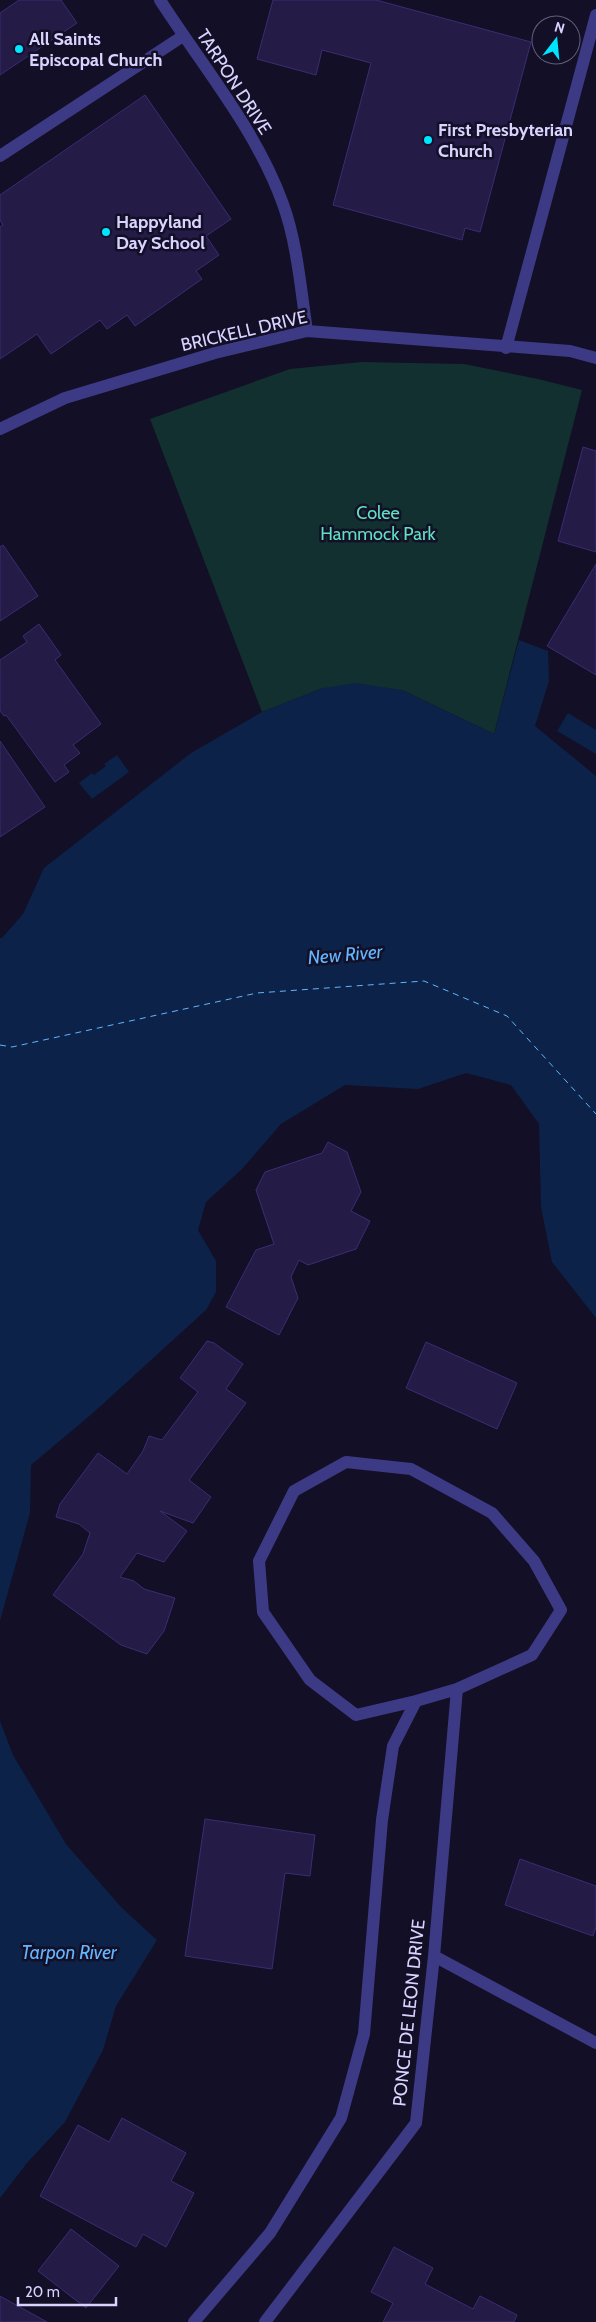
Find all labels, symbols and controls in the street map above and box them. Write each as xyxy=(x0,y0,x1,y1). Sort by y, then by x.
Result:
north arrow xyxy=(531,15,581,65)
text: N xyxy=(552,17,567,38)
street label: TARPON DRIVE xyxy=(192,25,276,139)
place label: All Saints Episcopal Church xyxy=(29,28,162,71)
marker: All Saints Episcopal Church xyxy=(13,43,25,55)
place label: First Presbyterian Church xyxy=(438,119,573,162)
marker: First Presbyterian Church xyxy=(422,134,434,146)
place label: Happyland Day School xyxy=(116,211,205,254)
marker: Happyland Day School xyxy=(100,226,112,238)
street label: BRICKELL DRIVE xyxy=(179,306,309,356)
park label: Colee Hammock Park xyxy=(320,502,437,545)
water label: New River xyxy=(307,940,384,969)
street label: PONCE DE LEON DRIVE xyxy=(388,1918,430,2108)
water label: Tarpon River xyxy=(21,1941,118,1964)
scale bar xyxy=(18,2274,115,2306)
text: 20 m xyxy=(25,2283,60,2301)

